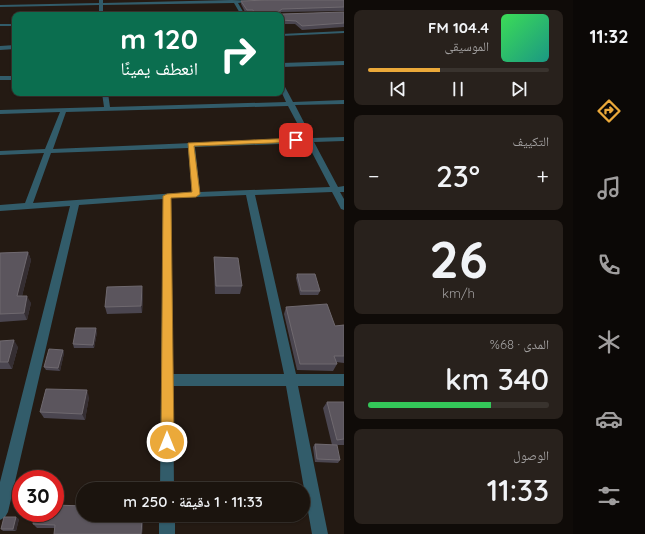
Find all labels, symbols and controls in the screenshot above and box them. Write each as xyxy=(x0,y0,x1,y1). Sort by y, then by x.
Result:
text: 104.4 FM xyxy=(428,18,489,37)
text: 120 m xyxy=(120,21,198,56)
text: 11:32 xyxy=(590,25,628,48)
icon: right xyxy=(212,28,264,80)
text: الموسيقى xyxy=(445,38,489,54)
text: انعطف يمينًا xyxy=(120,57,198,80)
icon: previous xyxy=(387,78,409,100)
icon: pause xyxy=(447,78,469,100)
icon: next xyxy=(508,78,530,100)
icon: directions xyxy=(595,97,623,125)
pin xyxy=(279,123,313,157)
icon: arrive xyxy=(285,129,307,151)
text: التكييف xyxy=(513,133,549,149)
text: 23° xyxy=(436,157,480,195)
text: − xyxy=(368,162,379,190)
text: + xyxy=(537,162,549,190)
icon: music xyxy=(595,174,623,202)
text: 26 xyxy=(429,226,488,291)
icon: phone xyxy=(595,251,623,279)
text: km/h xyxy=(442,285,475,301)
icon: climate xyxy=(595,328,623,356)
text: المدى · 68% xyxy=(490,336,549,352)
text: 340 km xyxy=(445,360,549,398)
icon: car xyxy=(595,405,623,433)
position arrow xyxy=(146,421,188,463)
text: الوصول xyxy=(513,447,549,463)
speed limit sign: 30 xyxy=(12,470,64,522)
text: 11:33 xyxy=(487,471,549,509)
icon: filters xyxy=(595,482,623,510)
text: 11:33 · 1 دقيقة · 250 m xyxy=(123,492,263,511)

